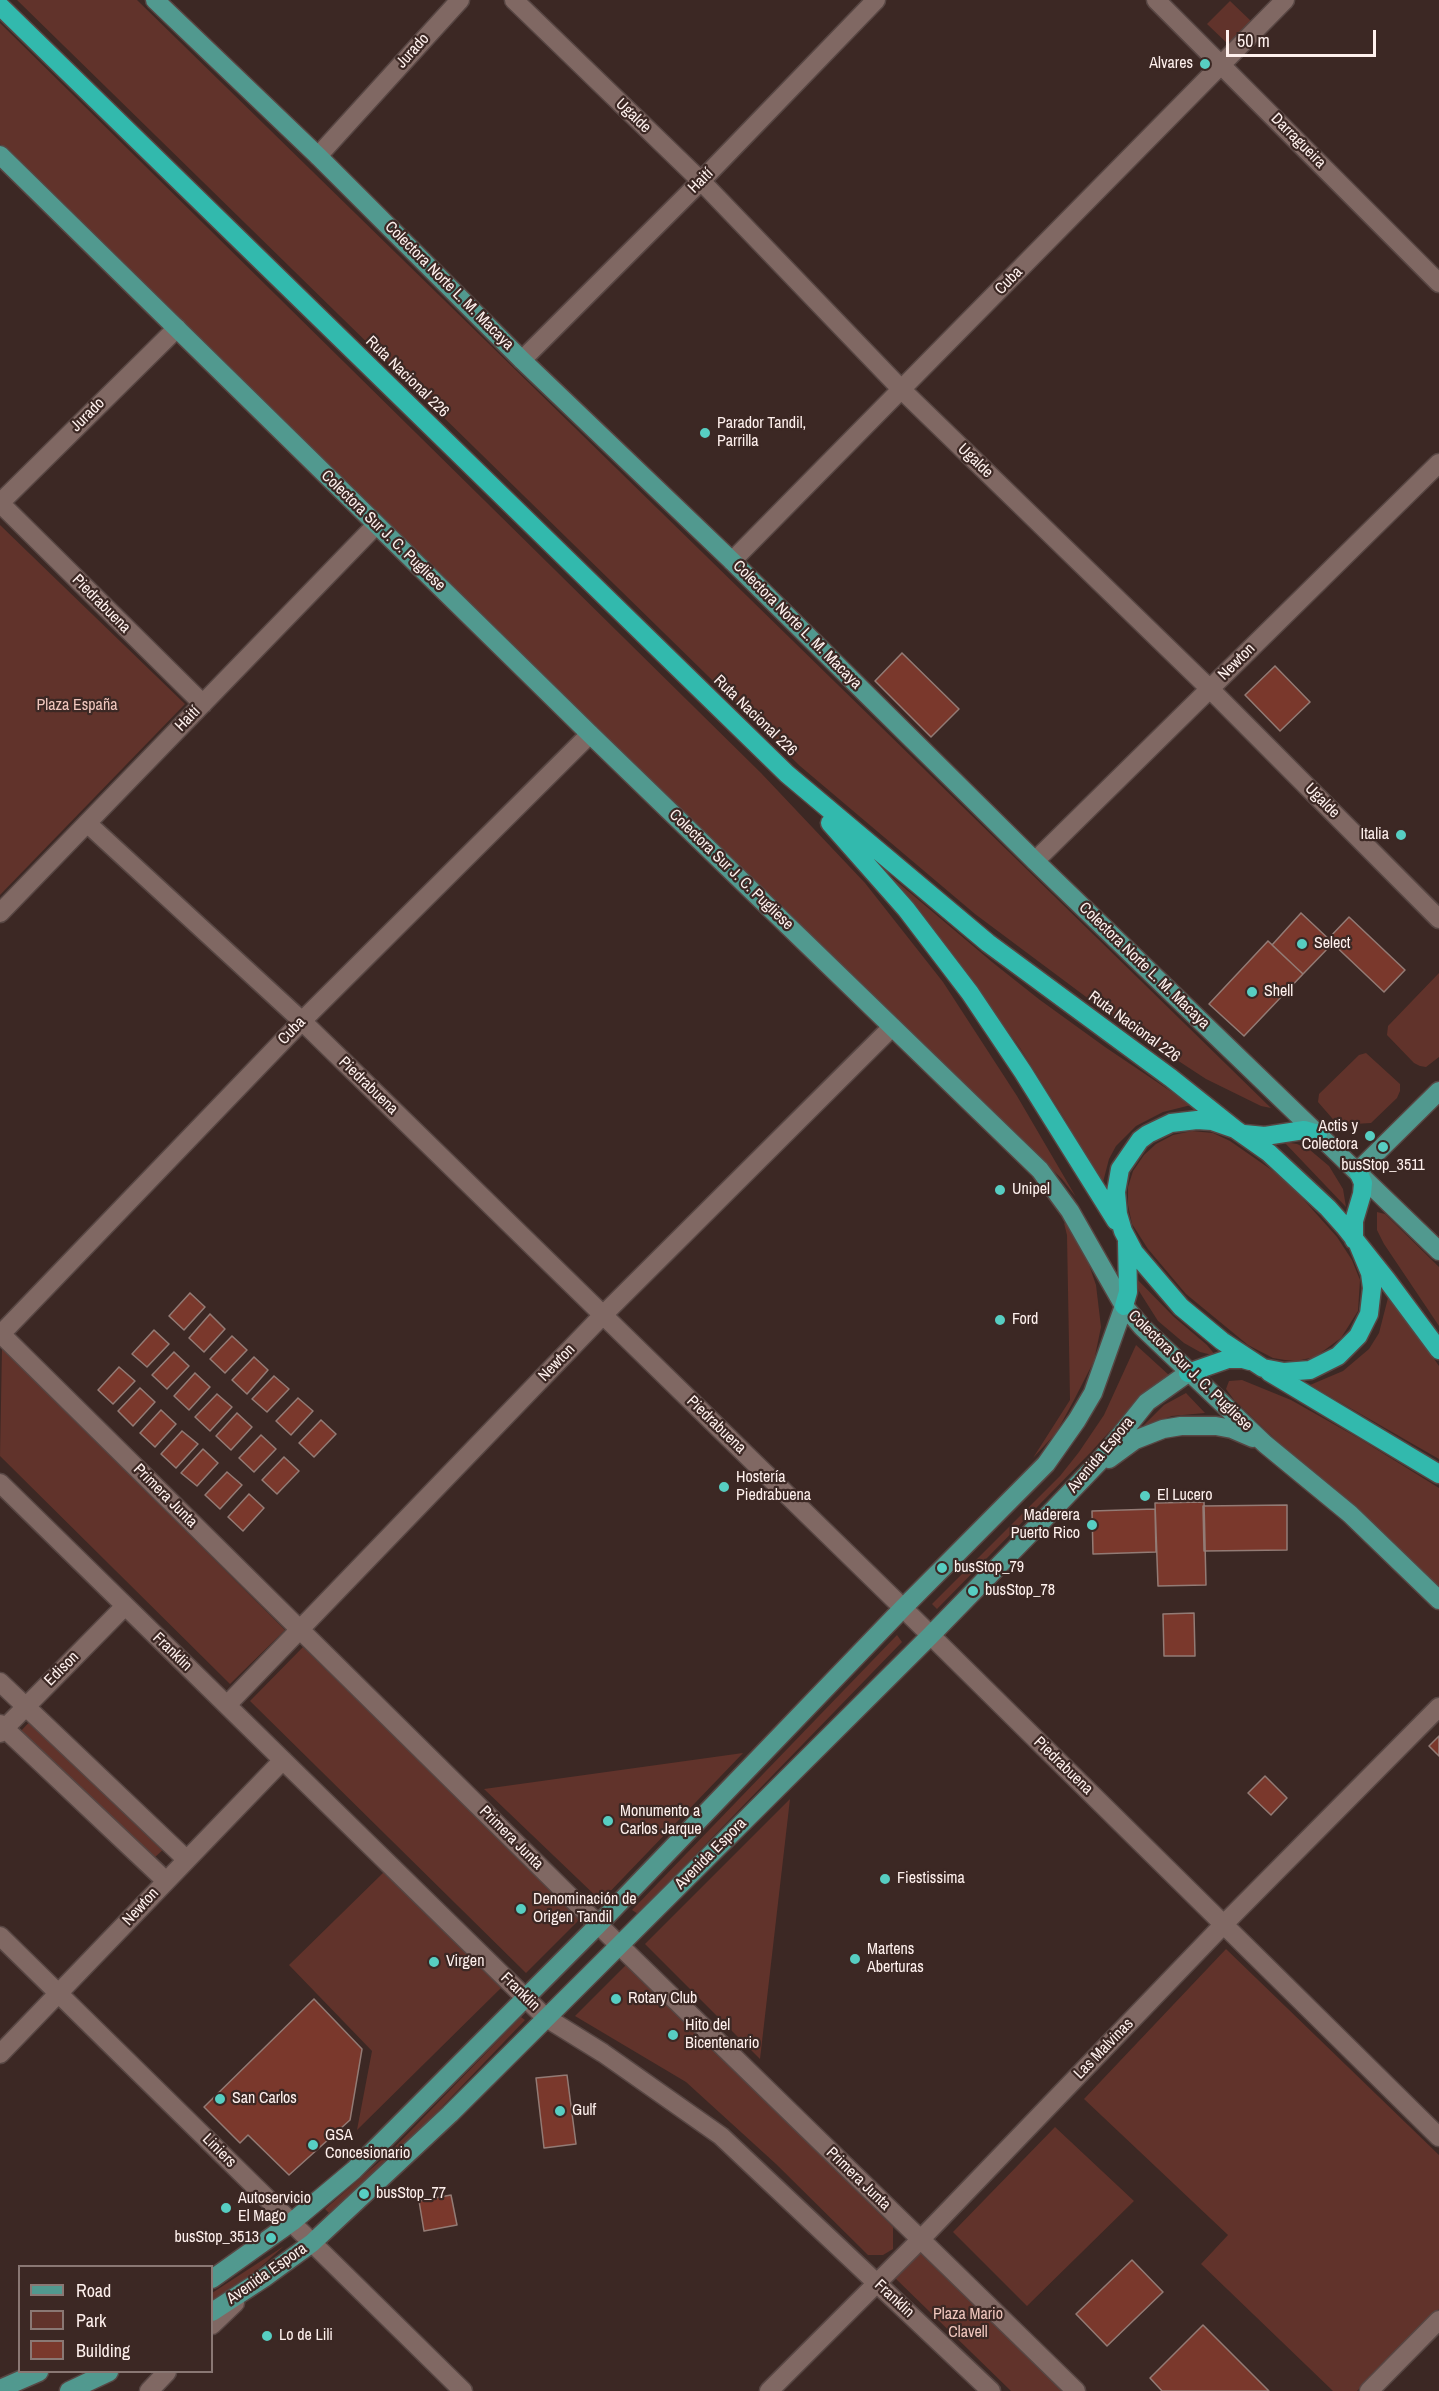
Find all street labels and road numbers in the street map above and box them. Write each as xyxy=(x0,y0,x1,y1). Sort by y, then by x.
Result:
street label: Jurado xyxy=(392,30,434,72)
street label: Ugalde xyxy=(611,95,655,137)
street label: Darragueira xyxy=(1266,109,1330,173)
street label: Haití xyxy=(684,164,718,198)
street label: Colectora Norte L. M. Macaya xyxy=(381,218,517,354)
street label: Cuba xyxy=(991,263,1027,299)
street label: Ruta Nacional 226 xyxy=(361,332,453,422)
street label: Jurado xyxy=(67,394,109,436)
street label: Ugalde xyxy=(953,440,997,482)
street label: Colectora Sur J. C. Pugliese xyxy=(317,467,449,595)
street label: Colectora Norte L. M. Macaya xyxy=(729,557,865,693)
street label: Piedrabuena xyxy=(68,571,134,637)
street label: Newton xyxy=(1214,639,1260,685)
street label: Ruta Nacional 226 xyxy=(709,671,801,761)
street label: Haití xyxy=(171,702,205,736)
street label: Ugalde xyxy=(1301,780,1343,822)
street label: Colectora Sur J. C. Pugliese xyxy=(665,806,797,934)
street label: Colectora Norte L. M. Macaya xyxy=(1075,899,1213,1033)
street label: Ruta Nacional 226 xyxy=(1084,987,1184,1067)
street label: Cuba xyxy=(274,1013,310,1049)
street label: Piedrabuena xyxy=(334,1053,402,1119)
street label: Colectora Sur J. C. Pugliese xyxy=(1124,1307,1256,1435)
street label: Newton xyxy=(535,1340,579,1386)
street label: Piedrabuena xyxy=(682,1392,750,1458)
street label: Avenida Espora xyxy=(1064,1413,1138,1497)
street label: Primera Junta xyxy=(129,1460,201,1532)
street label: Franklin xyxy=(148,1629,196,1675)
street label: Edison xyxy=(41,1648,83,1690)
street label: Piedrabuena xyxy=(1029,1733,1097,1799)
street label: Primera Junta xyxy=(475,1802,547,1874)
street label: Avenida Espora xyxy=(671,1814,751,1894)
street label: Newton xyxy=(119,1884,163,1930)
street label: Franklin xyxy=(496,1969,544,2015)
street label: Las Malvinas xyxy=(1070,2015,1138,2083)
street label: Liniers xyxy=(198,2130,240,2172)
street label: Primera Junta xyxy=(822,2143,894,2215)
street label: Avenida Espora xyxy=(223,2239,311,2309)
street label: Franklin xyxy=(870,2276,918,2322)

